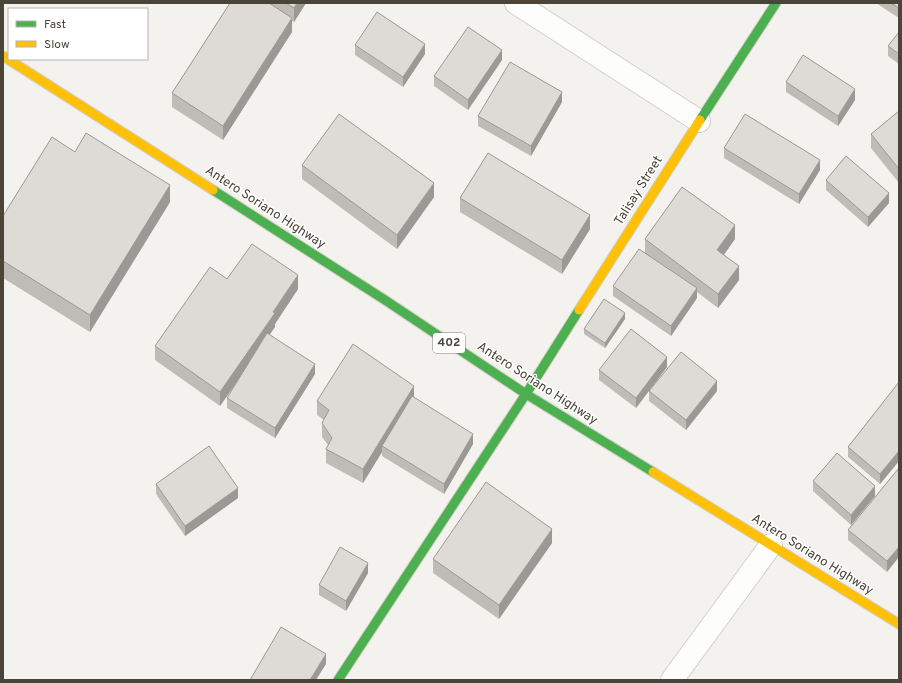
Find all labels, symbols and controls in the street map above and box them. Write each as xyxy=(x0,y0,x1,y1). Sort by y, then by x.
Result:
legend xyxy=(8,8,148,60)
text: Fast xyxy=(44,17,66,33)
text: Slow xyxy=(44,37,70,53)
street label: Talisay Street xyxy=(611,153,667,229)
street label: Antero Soriano Highway xyxy=(202,163,328,253)
road number: 402 xyxy=(433,333,465,353)
street label: Antero Soriano Highway xyxy=(474,339,600,429)
street label: Antero Soriano Highway xyxy=(748,511,876,599)

